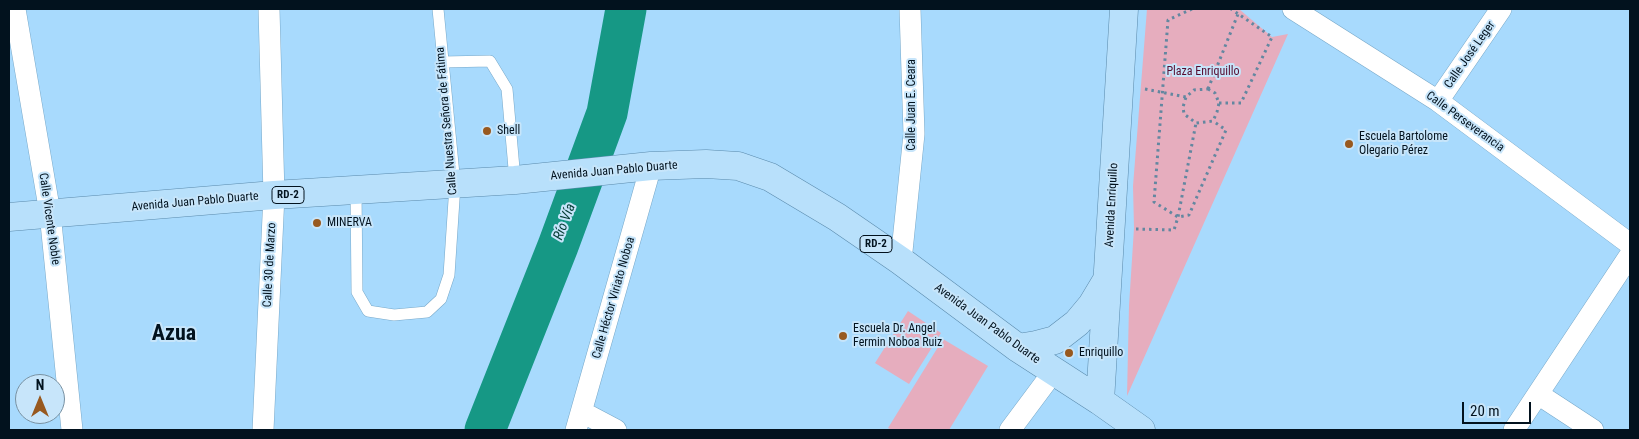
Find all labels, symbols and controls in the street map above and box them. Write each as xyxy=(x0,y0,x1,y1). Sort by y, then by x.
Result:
street label: Calle José Leger xyxy=(1442,19,1498,91)
street label: Calle Nuestra Señora de Fátima xyxy=(433,46,461,196)
street label: Calle Juan E. Ceara xyxy=(905,59,919,151)
park label: Plaza Enriquillo xyxy=(1166,65,1240,79)
street label: Calle Perseverancia xyxy=(1423,89,1507,155)
place label: Shell xyxy=(497,124,520,138)
marker: Shell xyxy=(481,125,493,137)
place label: Escuela Bartolome Olegario Pérez xyxy=(1359,130,1448,158)
marker: Escuela Bartolome Olegario Pérez xyxy=(1343,138,1355,150)
street label: Avenida Juan Pablo Duarte xyxy=(550,158,678,184)
street label: Avenida Enriquillo xyxy=(1103,162,1121,248)
street label: Calle Vicente Noble xyxy=(35,172,63,266)
road number: RD-2 xyxy=(272,186,304,204)
street label: Avenida Juan Pablo Duarte xyxy=(131,189,259,215)
water label: Río Vía xyxy=(550,201,580,243)
place label: MINERVA xyxy=(327,216,372,230)
marker: MINERVA xyxy=(311,217,323,229)
street label: Calle 30 de Marzo xyxy=(261,222,279,308)
street label: Calle Héctor Viriato Noboa xyxy=(590,235,638,361)
road number: RD-2 xyxy=(860,235,892,252)
street label: Avenida Juan Pablo Duarte xyxy=(931,281,1043,367)
district label: Azua xyxy=(152,321,196,347)
place label: Escuela Dr. Angel Fermin Noboa Ruiz xyxy=(853,322,942,350)
marker: Escuela Dr. Angel Fermin Noboa Ruiz xyxy=(837,330,849,342)
place label: Enriquillo xyxy=(1079,346,1123,360)
marker: Enriquillo xyxy=(1063,347,1075,359)
north arrow xyxy=(15,374,65,424)
text: N xyxy=(36,377,44,393)
scale bar xyxy=(1464,392,1533,424)
text: 20 m xyxy=(1470,402,1500,420)

